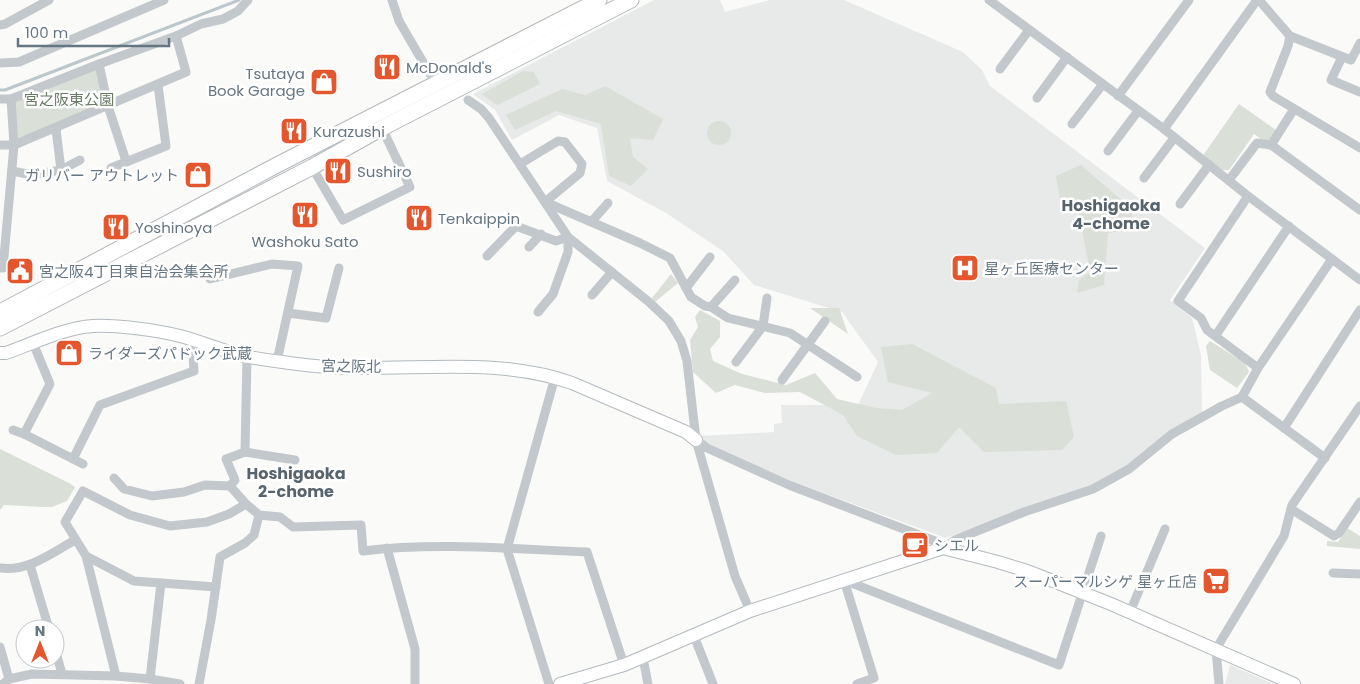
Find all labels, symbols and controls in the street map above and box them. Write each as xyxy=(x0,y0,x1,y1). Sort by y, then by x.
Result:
scale bar xyxy=(18,15,169,47)
text: 100 m xyxy=(25,22,68,43)
restaurant icon: McDonald's xyxy=(372,52,402,82)
place label: McDonald's xyxy=(406,57,492,78)
place label: Tsutaya Book Garage xyxy=(208,63,305,101)
shop icon: Tsutaya Book Garage xyxy=(309,67,339,97)
park label: 宮之阪東公園 xyxy=(24,89,114,110)
restaurant icon: Kurazushi xyxy=(279,116,309,146)
place label: Kurazushi xyxy=(313,121,385,142)
restaurant icon: Sushiro xyxy=(323,156,353,186)
shop icon: ガリバー アウトレット xyxy=(183,160,213,190)
place label: Sushiro xyxy=(357,161,412,182)
place label: ガリバー アウトレット xyxy=(25,165,179,186)
district label: Hoshigaoka 4-chome xyxy=(1062,194,1161,235)
restaurant icon: Washoku Sato xyxy=(290,200,320,230)
restaurant icon: Tenkaippin xyxy=(404,203,434,233)
place label: Tenkaippin xyxy=(438,208,520,229)
restaurant icon: Yoshinoya xyxy=(101,212,131,242)
place label: Yoshinoya xyxy=(135,217,212,238)
place label: Washoku Sato xyxy=(251,231,359,252)
hospital icon: 星ヶ丘医療センター xyxy=(950,253,980,283)
public building icon: 宮之阪4丁目東自治会集会所 xyxy=(5,256,35,286)
place label: 星ヶ丘医療センター xyxy=(984,258,1119,279)
place label: 宮之阪4丁目東自治会集会所 xyxy=(39,261,228,282)
shop icon: ライダーズパドック武蔵 xyxy=(54,338,84,368)
place label: ライダーズパドック武蔵 xyxy=(88,343,252,364)
street label: 宮之阪北 xyxy=(321,355,381,377)
district label: Hoshigaoka 2-chome xyxy=(247,462,346,503)
cafe icon: シエル xyxy=(900,530,930,560)
place label: シエル xyxy=(934,535,979,556)
supermarket icon: スーパーマルシゲ 星ヶ丘店 xyxy=(1201,566,1231,596)
place label: スーパーマルシゲ 星ヶ丘店 xyxy=(1013,571,1197,592)
north arrow xyxy=(15,619,65,669)
text: N xyxy=(35,621,45,641)

